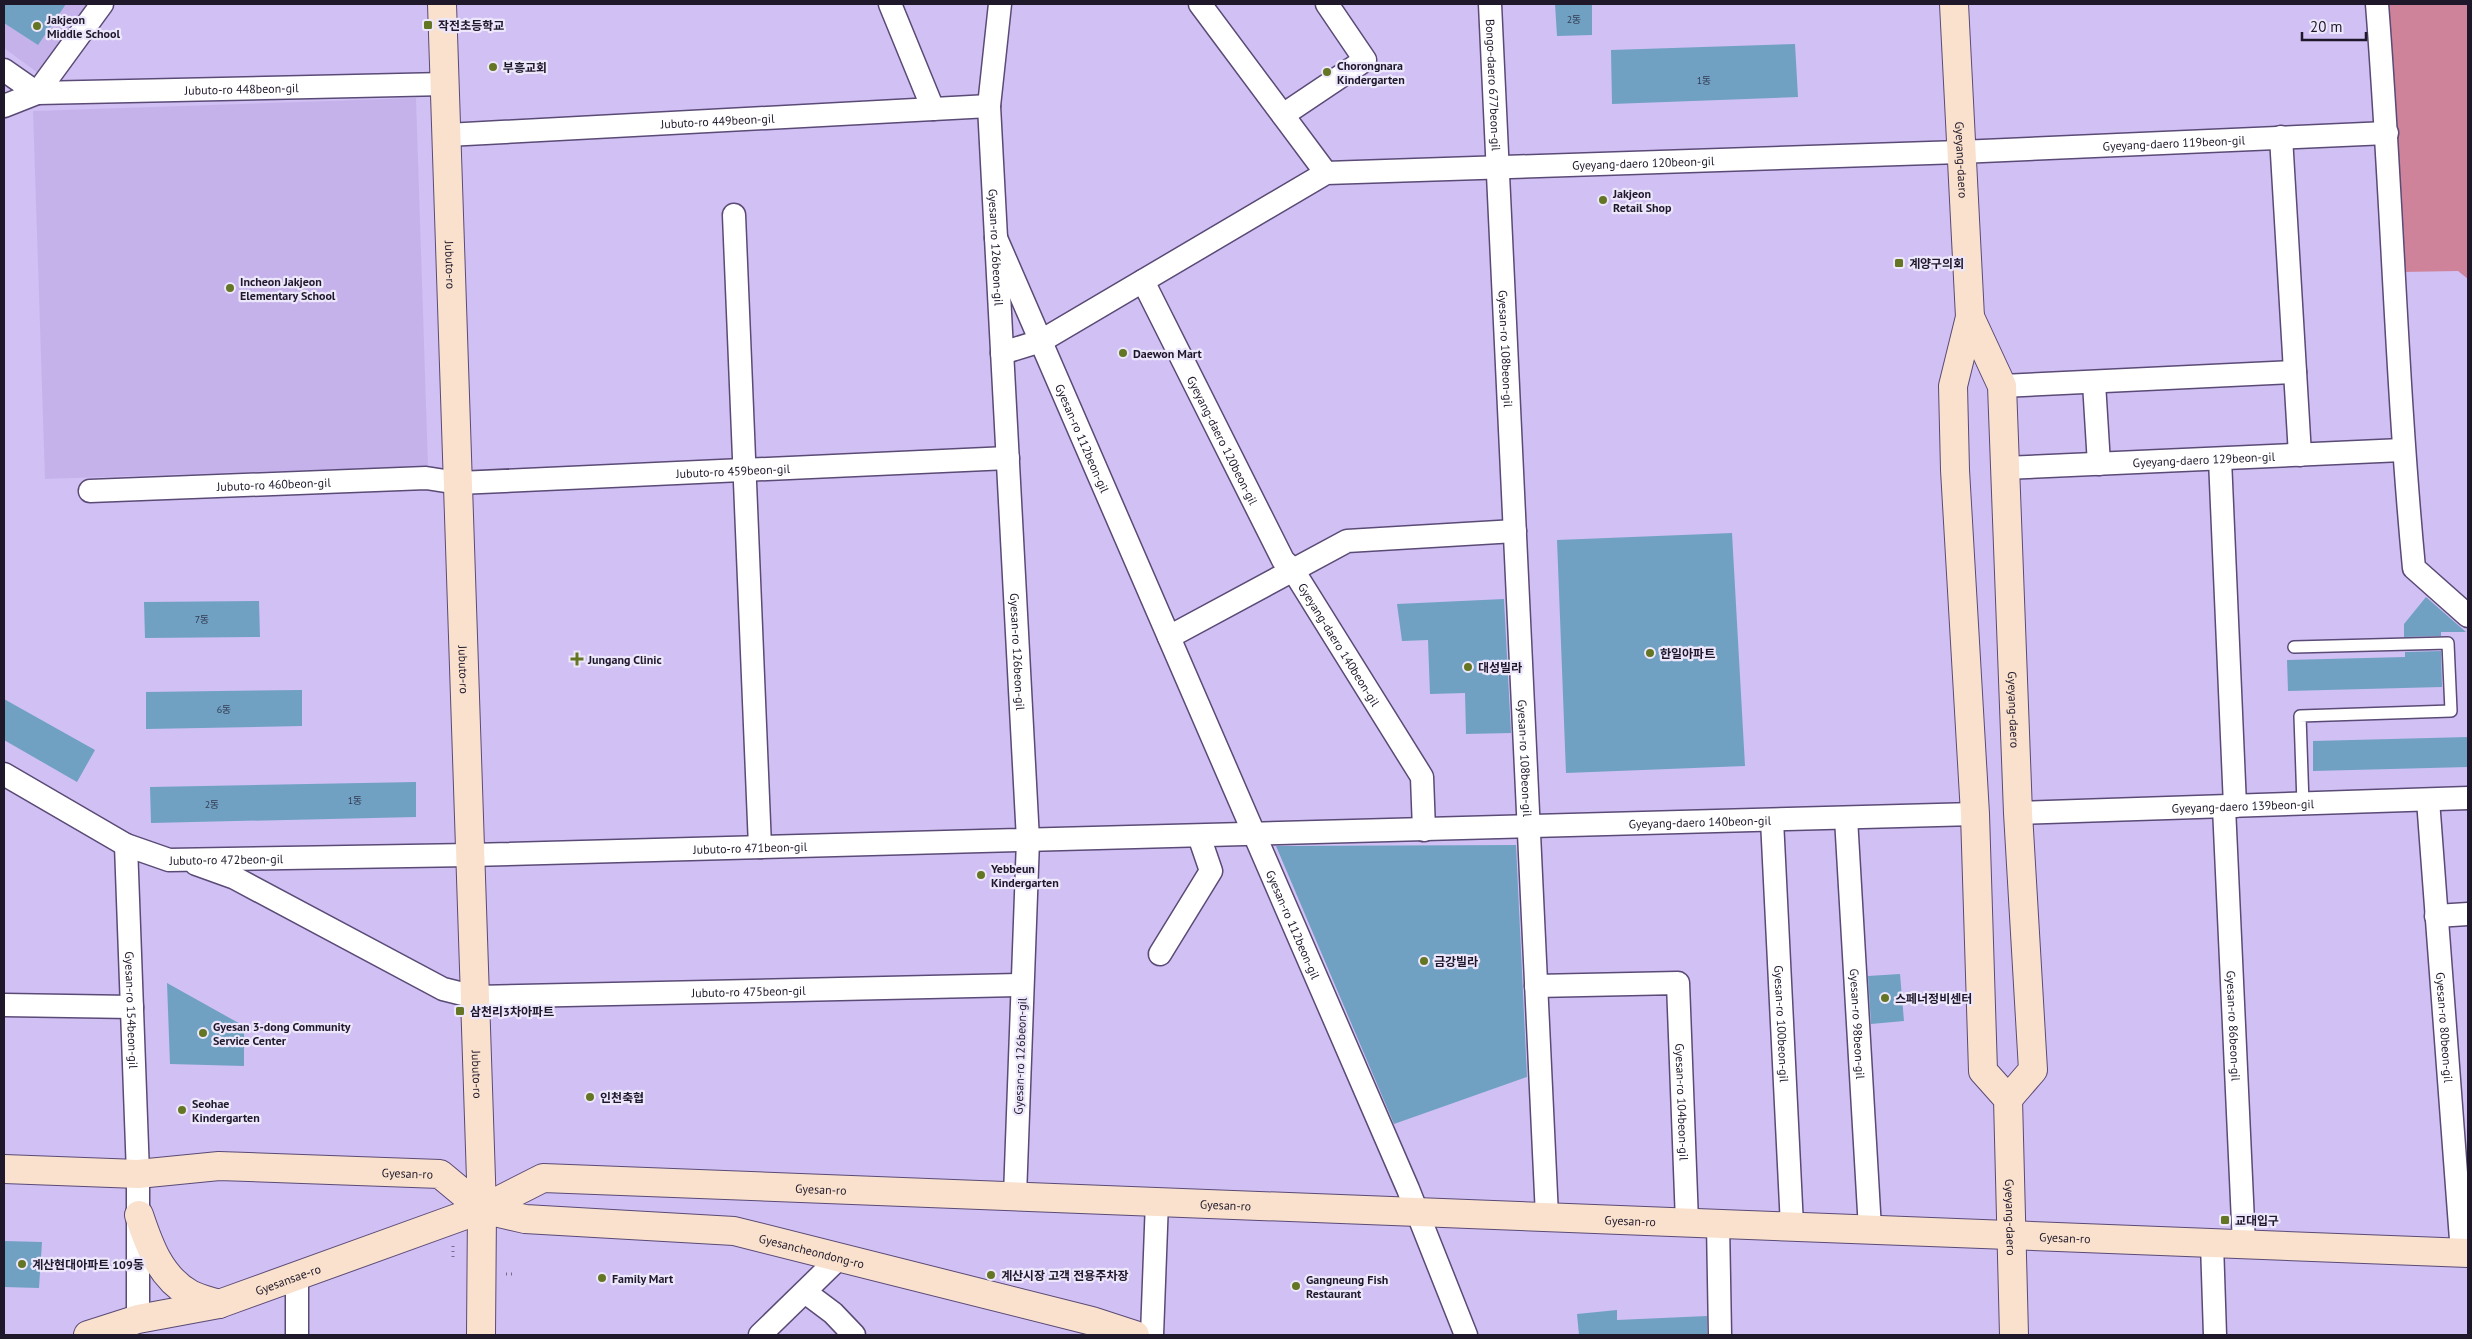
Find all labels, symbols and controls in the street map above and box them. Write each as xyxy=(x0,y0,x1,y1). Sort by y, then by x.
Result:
scale bar xyxy=(2302,10,2366,42)
place label: Jakjeon Middle School xyxy=(46,12,120,41)
house number: 2동 xyxy=(1567,13,1581,26)
text: 20 m xyxy=(2310,17,2343,36)
place label: 작전초등학교 xyxy=(438,18,504,33)
marker: 작전초등학교 xyxy=(422,19,434,31)
street label: Bongo-daero 677beon-gil xyxy=(1483,19,1504,152)
marker: Jakjeon Middle School xyxy=(31,20,43,32)
place label: Chorongnara Kindergarten xyxy=(1337,58,1405,87)
place label: 부흥교회 xyxy=(503,60,547,75)
marker: 부흥교회 xyxy=(487,61,499,73)
marker: Chorongnara Kindergarten xyxy=(1321,66,1333,78)
house number: 1동 xyxy=(1697,74,1711,87)
street label: Jubuto-ro 448beon-gil xyxy=(184,80,299,97)
street label: Jubuto-ro 449beon-gil xyxy=(659,110,775,131)
street label: Gyeyang-daero xyxy=(1953,121,1971,198)
street label: Gyeyang-daero 119beon-gil xyxy=(2102,132,2246,153)
street label: Gyeyang-daero 120beon-gil xyxy=(1572,153,1715,172)
place label: Jakjeon Retail Shop xyxy=(1612,186,1672,215)
street label: Gyesan-ro 126beon-gil xyxy=(986,188,1007,307)
marker: Jakjeon Retail Shop xyxy=(1597,194,1609,206)
street label: Jubuto-ro xyxy=(442,240,459,289)
place label: 계양구의회 xyxy=(1909,256,1964,271)
marker: 계양구의회 xyxy=(1893,257,1905,269)
place label: Incheon Jakjeon Elementary School xyxy=(240,274,336,303)
marker: Incheon Jakjeon Elementary School xyxy=(224,282,236,294)
street label: Gyesan-ro 108beon-gil xyxy=(1496,290,1516,408)
place label: Daewon Mart xyxy=(1133,346,1202,361)
marker: Daewon Mart xyxy=(1117,347,1129,359)
street label: Gyeyang-daero 120beon-gil xyxy=(1184,373,1262,508)
street label: Gyesan-ro 112beon-gil xyxy=(1052,381,1113,495)
street label: Gyeyang-daero 129beon-gil xyxy=(2132,448,2276,470)
street label: Jubuto-ro 459beon-gil xyxy=(675,460,791,481)
street label: Jubuto-ro 460beon-gil xyxy=(216,474,332,494)
street label: Gyeyang-daero 140beon-gil xyxy=(1295,580,1384,709)
street label: Gyesan-ro 126beon-gil xyxy=(1007,593,1029,711)
house number: 7동 xyxy=(195,613,209,626)
street label: Jubuto-ro xyxy=(456,644,472,694)
place label: 한일아파트 xyxy=(1660,646,1715,661)
marker: 한일아파트 xyxy=(1644,647,1656,659)
marker: Jungang Clinic xyxy=(570,652,584,666)
place label: Jungang Clinic xyxy=(587,652,662,667)
place label: 대성빌라 xyxy=(1478,660,1522,675)
marker: 대성빌라 xyxy=(1462,661,1474,673)
street label: Gyeyang-daero xyxy=(2005,671,2023,748)
street label: Gyesan-ro 108beon-gil xyxy=(1515,699,1536,818)
house number: 6동 xyxy=(217,703,231,716)
house number: 1동 xyxy=(348,794,362,807)
street label: Gyeyang-daero 139beon-gil xyxy=(2171,796,2315,815)
house number: 2동 xyxy=(205,798,219,811)
street label: Gyeyang-daero 140beon-gil xyxy=(1628,812,1772,831)
street label: Jubuto-ro 471beon-gil xyxy=(692,838,808,856)
street label: Jubuto-ro 472beon-gil xyxy=(168,851,284,868)
place label: Yebbeun Kindergarten xyxy=(990,861,1059,890)
street label: Gyesan-ro 112beon-gil xyxy=(1263,868,1324,982)
marker: Yebbeun Kindergarten xyxy=(975,869,987,881)
street label: Gyesan-ro 154beon-gil xyxy=(122,951,142,1069)
place label: 금강빌라 xyxy=(1434,954,1478,969)
marker: 금강빌라 xyxy=(1418,955,1430,967)
street label: Gyesan-ro 100beon-gil xyxy=(1772,965,1792,1083)
street label: Gyesan-ro 98beon-gil xyxy=(1847,968,1869,1080)
street label: Gyesan-ro 86beon-gil xyxy=(2224,970,2244,1082)
street label: Gyesan-ro 80beon-gil xyxy=(2433,972,2457,1084)
street label: Jubuto-ro 475beon-gil xyxy=(691,982,806,1000)
place label: 스페너정비센터 xyxy=(1895,991,1972,1006)
marker: 스페너정비센터 xyxy=(1879,992,1891,1004)
street label: Gyesan-ro 126beon-gil xyxy=(1010,997,1030,1115)
place label: 삼천리3차아파트 xyxy=(470,1004,554,1019)
marker: 삼천리3차아파트 xyxy=(454,1005,466,1017)
place label: Gyesan 3-dong Community Service Center xyxy=(213,1019,351,1048)
marker: Gyesan 3-dong Community Service Center xyxy=(197,1027,209,1039)
street label: Gyesan-ro 104beon-gil xyxy=(1673,1043,1692,1161)
street label: Jubuto-ro xyxy=(469,1049,486,1099)
place label: 인천축협 xyxy=(600,1090,644,1105)
marker: 인천축협 xyxy=(584,1091,596,1103)
place label: Seohae Kindergarten xyxy=(192,1096,260,1125)
marker: Seohae Kindergarten xyxy=(176,1104,188,1116)
street label: Gyesan-ro xyxy=(381,1164,433,1181)
street label: Gyeyang-daero xyxy=(2003,1179,2019,1256)
street label: Gyesan-ro xyxy=(795,1180,847,1197)
street label: Gyesan-ro xyxy=(1200,1196,1252,1213)
street label: Gyesan-ro xyxy=(1604,1212,1656,1229)
place label: 교대입구 xyxy=(2235,1213,2279,1228)
marker: 교대입구 xyxy=(2219,1214,2231,1226)
street label: Gyesan-ro xyxy=(2039,1229,2091,1246)
street label: Gyesancheondong-ro xyxy=(757,1230,866,1271)
place label: 계산현대아파트 109동 xyxy=(32,1257,144,1272)
marker: 계산현대아파트 109동 xyxy=(16,1258,28,1270)
street label: Gyesansae-ro xyxy=(253,1260,323,1298)
place label: 계산시장 고객 전용주차장 xyxy=(1001,1268,1129,1283)
marker: 계산시장 고객 전용주차장 xyxy=(985,1269,997,1281)
place label: Family Mart xyxy=(612,1271,674,1286)
marker: Family Mart xyxy=(596,1272,608,1284)
place label: Gangneung Fish Restaurant xyxy=(1306,1272,1388,1301)
marker: Gangneung Fish Restaurant xyxy=(1290,1280,1302,1292)

